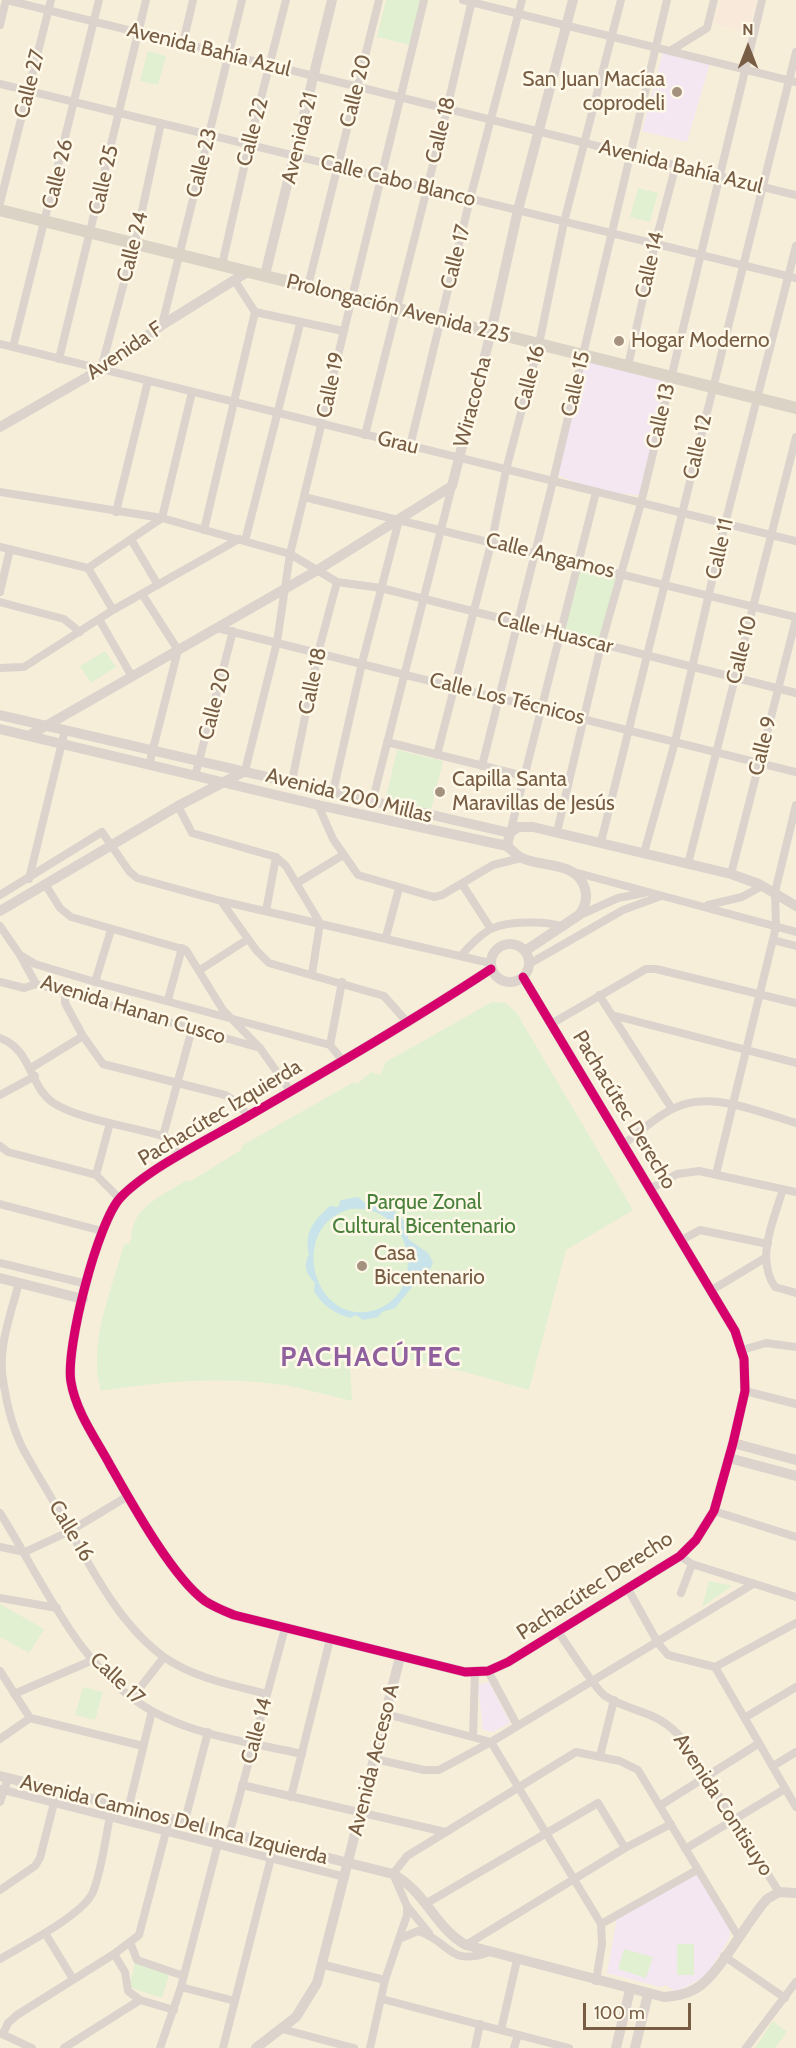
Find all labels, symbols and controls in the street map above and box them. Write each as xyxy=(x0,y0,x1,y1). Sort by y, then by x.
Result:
street label: Avenida Bahía Azul xyxy=(125,17,293,83)
north arrow xyxy=(718,18,778,78)
text: N xyxy=(742,20,754,39)
street label: Calle 27 xyxy=(9,47,51,121)
street label: Calle 20 xyxy=(335,52,377,130)
place label: San Juan Macíaa coprodeli xyxy=(522,67,665,117)
marker: San Juan Macíaa coprodeli xyxy=(670,85,684,99)
street label: Avenida 21 xyxy=(276,90,324,186)
street label: Calle 18 xyxy=(421,94,461,166)
street label: Calle 22 xyxy=(232,95,274,169)
street label: Calle 23 xyxy=(181,126,223,200)
street label: Avenida Bahía Azul xyxy=(597,134,765,200)
street label: Calle 26 xyxy=(37,136,79,212)
street label: Calle 25 xyxy=(84,143,124,217)
street label: Calle Cabo Blanco xyxy=(318,149,478,213)
street label: Calle 24 xyxy=(112,209,154,285)
street label: Calle 17 xyxy=(436,222,476,292)
street label: Calle 14 xyxy=(630,229,670,301)
street label: Prolongación Avenida 225 xyxy=(284,269,512,349)
street label: Avenida F xyxy=(82,316,168,386)
place label: Hogar Moderno xyxy=(631,328,770,354)
marker: Hogar Moderno xyxy=(612,334,626,348)
street label: Calle 16 xyxy=(509,342,551,414)
street label: Calle 15 xyxy=(556,349,596,419)
street label: Calle 19 xyxy=(312,350,350,420)
street label: Wiracocha xyxy=(449,354,497,450)
street label: Calle 13 xyxy=(641,381,681,451)
street label: Calle 12 xyxy=(678,412,718,482)
street label: Grau xyxy=(375,426,421,460)
street label: Calle 11 xyxy=(701,516,739,582)
street label: Calle Angamos xyxy=(483,528,617,584)
street label: Calle Huascar xyxy=(494,606,616,660)
street label: Calle 10 xyxy=(721,613,763,687)
street label: Calle 18 xyxy=(294,645,332,717)
street label: Calle 20 xyxy=(193,665,237,743)
street label: Calle Los Técnicos xyxy=(427,668,587,730)
street label: Calle 9 xyxy=(743,714,783,778)
street label: Avenida 200 Millas xyxy=(263,763,435,829)
place label: Capilla Santa Maravillas de Jesús xyxy=(452,767,615,817)
marker: Capilla Santa Maravillas de Jesús xyxy=(433,785,447,799)
street label: Avenida Hanan Cusco xyxy=(38,970,228,1050)
street label: Pachacútec Derecho xyxy=(567,1026,681,1194)
street label: Pachacútec Izquierda xyxy=(134,1054,306,1172)
park label: Parque Zonal Cultural Bicentenario xyxy=(332,1190,516,1240)
place label: Casa Bicentenario xyxy=(374,1241,485,1291)
marker: Casa Bicentenario xyxy=(355,1259,369,1273)
district label: PACHACÚTEC xyxy=(280,1342,462,1374)
street label: Calle 16 xyxy=(43,1496,99,1566)
street label: Pachacútec Derecho xyxy=(512,1526,678,1646)
street label: Calle 17 xyxy=(84,1647,150,1711)
street label: Avenida Acceso A xyxy=(343,1681,405,1839)
street label: Calle 14 xyxy=(236,1695,278,1767)
street label: Avenida Contisuyo xyxy=(668,1729,778,1881)
street label: Avenida Caminos Del Inca Izquierda xyxy=(18,1770,330,1870)
scale bar xyxy=(586,1991,694,2029)
text: 100 m xyxy=(594,2002,645,2024)

